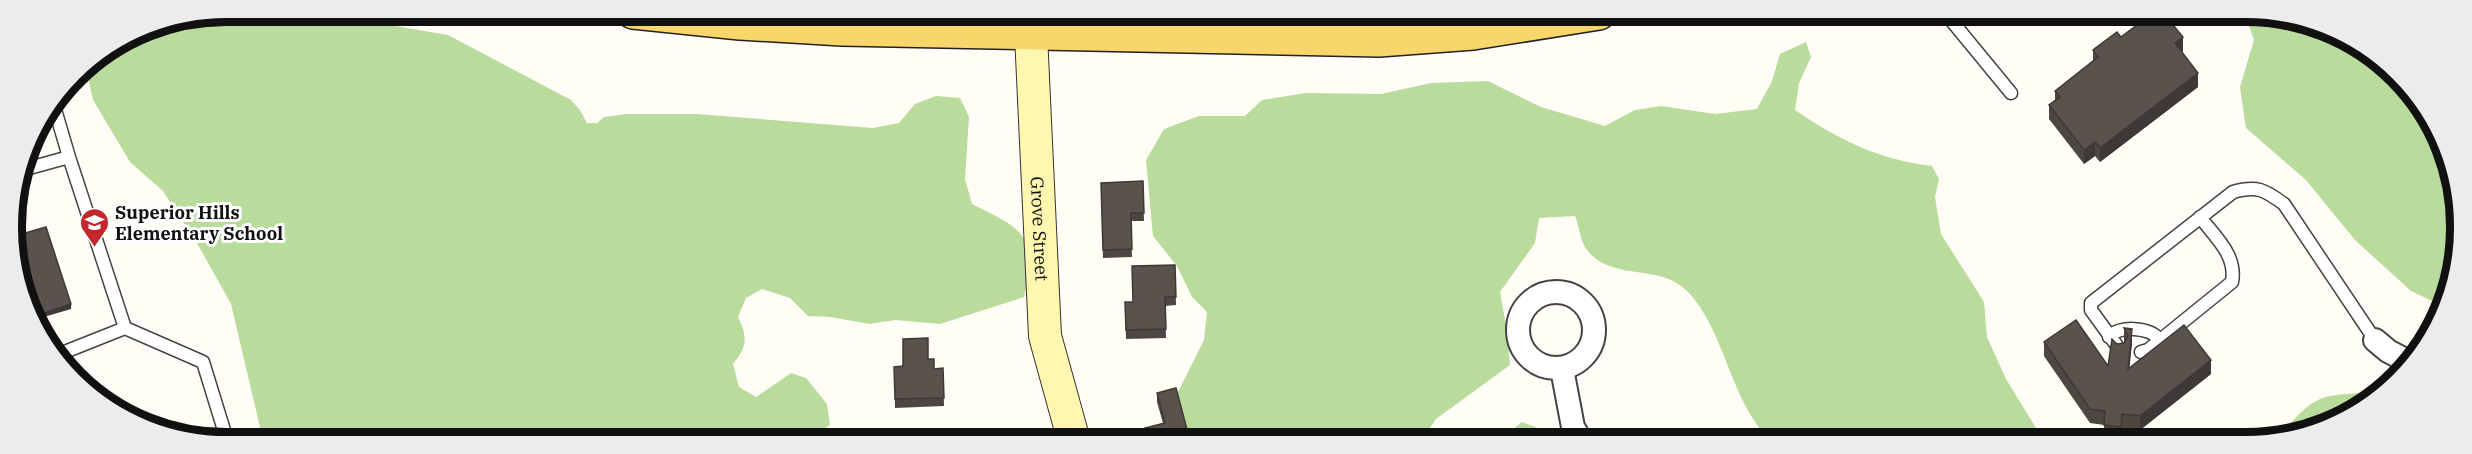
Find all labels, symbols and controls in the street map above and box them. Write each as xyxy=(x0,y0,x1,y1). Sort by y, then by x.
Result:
street label: Grove Street xyxy=(1026,176,1054,282)
place label: Superior Hills Elementary School xyxy=(115,201,283,245)
school or university icon: Superior Hills Elementary School xyxy=(78,206,110,248)

